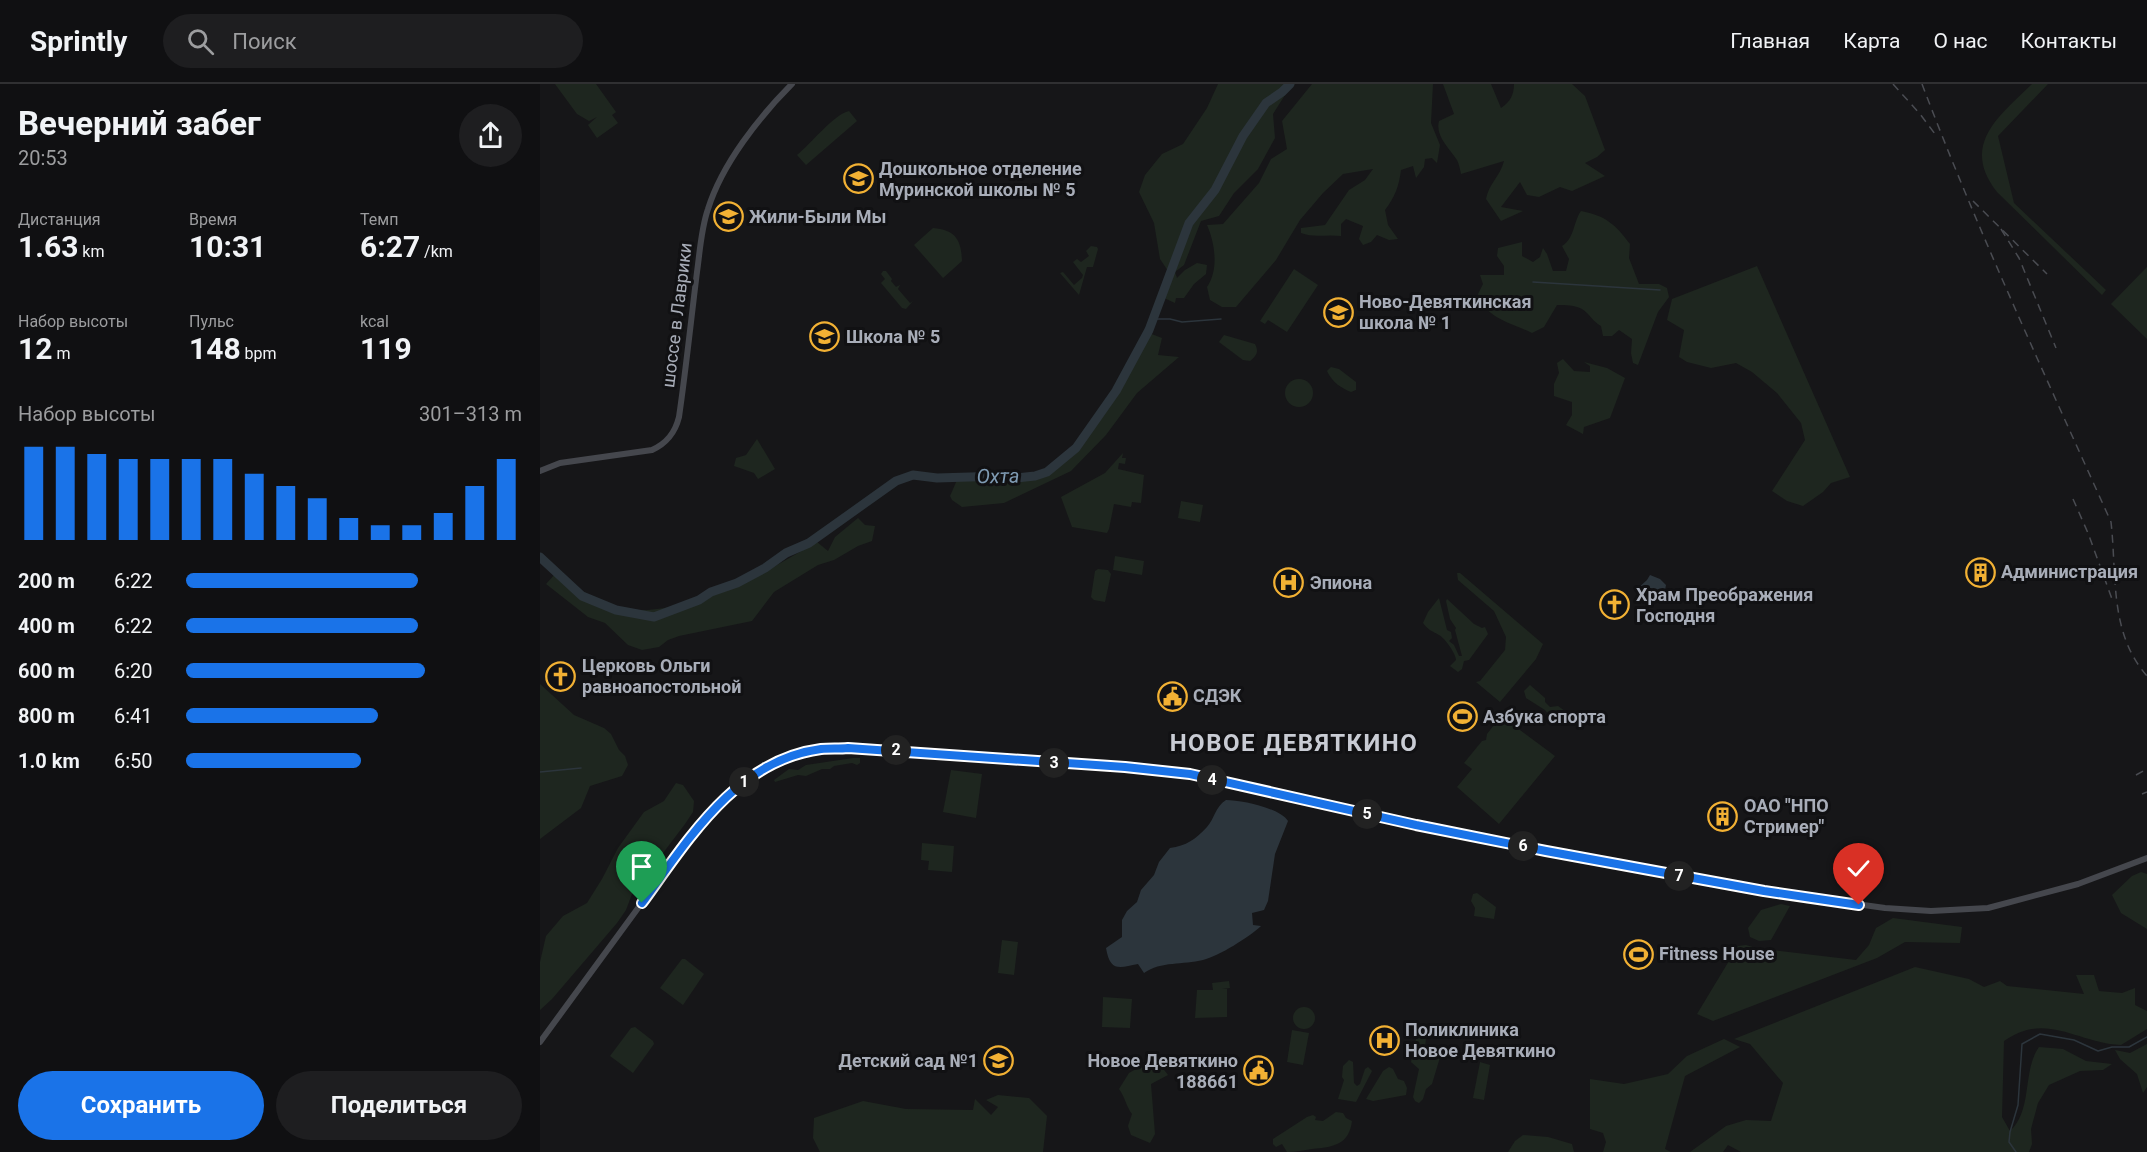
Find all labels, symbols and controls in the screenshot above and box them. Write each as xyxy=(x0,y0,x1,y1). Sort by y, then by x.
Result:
search box xyxy=(163,14,583,68)
text: Sprintly xyxy=(30,25,127,58)
icon: search xyxy=(184,25,217,58)
text: Поиск xyxy=(232,29,297,54)
text: Главная xyxy=(1730,29,1810,53)
text: Карта xyxy=(1843,29,1900,53)
text: О нас xyxy=(1933,29,1988,53)
text: Контакты xyxy=(2021,29,2117,53)
text: Вечерний забег xyxy=(18,104,261,143)
button: share xyxy=(459,104,522,167)
text: 20:53 xyxy=(18,146,68,170)
place label: Дошкольное отделение Муринской школы № 5 xyxy=(879,158,1082,200)
school or university icon: Дошкольное отделение Муринской школы № 5 xyxy=(842,163,874,195)
school or university icon: Жили-Были Мы xyxy=(712,201,744,233)
place label: Жили-Были Мы xyxy=(749,206,886,227)
text: Дистанция xyxy=(18,210,101,229)
text: Время xyxy=(189,210,237,229)
text: Темп xyxy=(360,210,398,229)
text: 1.63 xyxy=(18,229,78,264)
text: 10:31 xyxy=(189,229,266,264)
text: 6:27 xyxy=(360,229,420,264)
street label: шоссе в Лаврики xyxy=(657,241,696,389)
text: km xyxy=(78,242,104,261)
text: /km xyxy=(420,242,453,261)
place label: Ново-Девяткинская школа № 1 xyxy=(1359,291,1532,333)
school or university icon: Ново-Девяткинская школа № 1 xyxy=(1322,296,1354,328)
text: Набор высоты xyxy=(18,312,128,331)
text: Пульс xyxy=(189,312,234,331)
text: kcal xyxy=(360,312,389,331)
school or university icon: Школа № 5 xyxy=(809,321,841,353)
place label: Школа № 5 xyxy=(846,326,940,347)
text: 12 xyxy=(18,331,52,366)
text: 148 xyxy=(189,331,241,366)
text: 119 xyxy=(360,331,412,366)
text: m xyxy=(52,344,70,363)
text: bpm xyxy=(241,344,277,363)
text: Набор высоты xyxy=(18,402,156,426)
text: 301–313 m xyxy=(419,402,522,426)
water label: Охта xyxy=(976,464,1020,488)
building icon: Администрация xyxy=(1964,556,1996,588)
place label: Администрация xyxy=(2001,561,2138,582)
hospital icon: Эпиона xyxy=(1273,567,1305,599)
text: 200 m xyxy=(18,569,75,593)
text: 6:22 xyxy=(114,569,153,593)
place label: Эпиона xyxy=(1310,572,1372,593)
place label: Храм Преображения Господня xyxy=(1636,584,1813,626)
church icon: Храм Преображения Господня xyxy=(1599,589,1631,621)
text: 400 m xyxy=(18,614,75,638)
text: 6:22 xyxy=(114,614,153,638)
place label: Церковь Ольги равноапостольной xyxy=(582,655,741,697)
text: 600 m xyxy=(18,659,75,683)
text: 6:20 xyxy=(114,659,153,683)
church icon: Церковь Ольги равноапостольной xyxy=(545,660,577,692)
public building icon: СДЭК xyxy=(1156,680,1188,712)
place label: СДЭК xyxy=(1193,685,1242,706)
sports icon: Азбука спорта xyxy=(1446,701,1478,733)
text: 800 m xyxy=(18,704,75,728)
text: 6:41 xyxy=(114,704,153,728)
place label: Азбука спорта xyxy=(1483,706,1606,727)
district label: НОВОЕ ДЕВЯТКИНО xyxy=(1170,729,1418,757)
pin: 2 xyxy=(881,735,911,765)
text: 2 xyxy=(891,740,901,759)
pin: 3 xyxy=(1039,748,1069,778)
text: 1.0 km xyxy=(18,749,80,773)
text: 6:50 xyxy=(114,749,153,773)
text: 3 xyxy=(1049,753,1059,772)
pin: 4 xyxy=(1197,765,1227,795)
pin: 1 xyxy=(729,767,759,797)
text: 4 xyxy=(1207,770,1217,789)
text: 1 xyxy=(739,772,749,791)
place label: ОАО "НПО Стример" xyxy=(1744,795,1829,837)
pin: 5 xyxy=(1352,799,1382,829)
building icon: ОАО "НПО Стример" xyxy=(1707,800,1739,832)
text: 5 xyxy=(1362,804,1372,823)
pin: 6 xyxy=(1508,831,1538,861)
text: 6 xyxy=(1518,836,1528,855)
pin xyxy=(616,841,667,903)
pin xyxy=(1833,843,1884,905)
icon: arrive xyxy=(625,850,658,883)
icon: check xyxy=(1842,852,1875,885)
pin: 7 xyxy=(1664,861,1694,891)
text: 7 xyxy=(1674,866,1684,885)
sports icon: Fitness House xyxy=(1622,938,1654,970)
place label: Fitness House xyxy=(1659,943,1775,964)
place label: Поликлиника Новое Девяткино xyxy=(1405,1019,1556,1061)
hospital icon: Поликлиника Новое Девяткино xyxy=(1368,1024,1400,1056)
school or university icon: Детский сад №1 xyxy=(983,1045,1015,1077)
place label: Детский сад №1 xyxy=(839,1050,978,1071)
place label: Новое Девяткино 188661 xyxy=(1087,1050,1238,1092)
public building icon: Новое Девяткино 188661 xyxy=(1243,1055,1275,1087)
button: Сохранить xyxy=(18,1071,264,1140)
button: Поделиться xyxy=(276,1071,522,1140)

